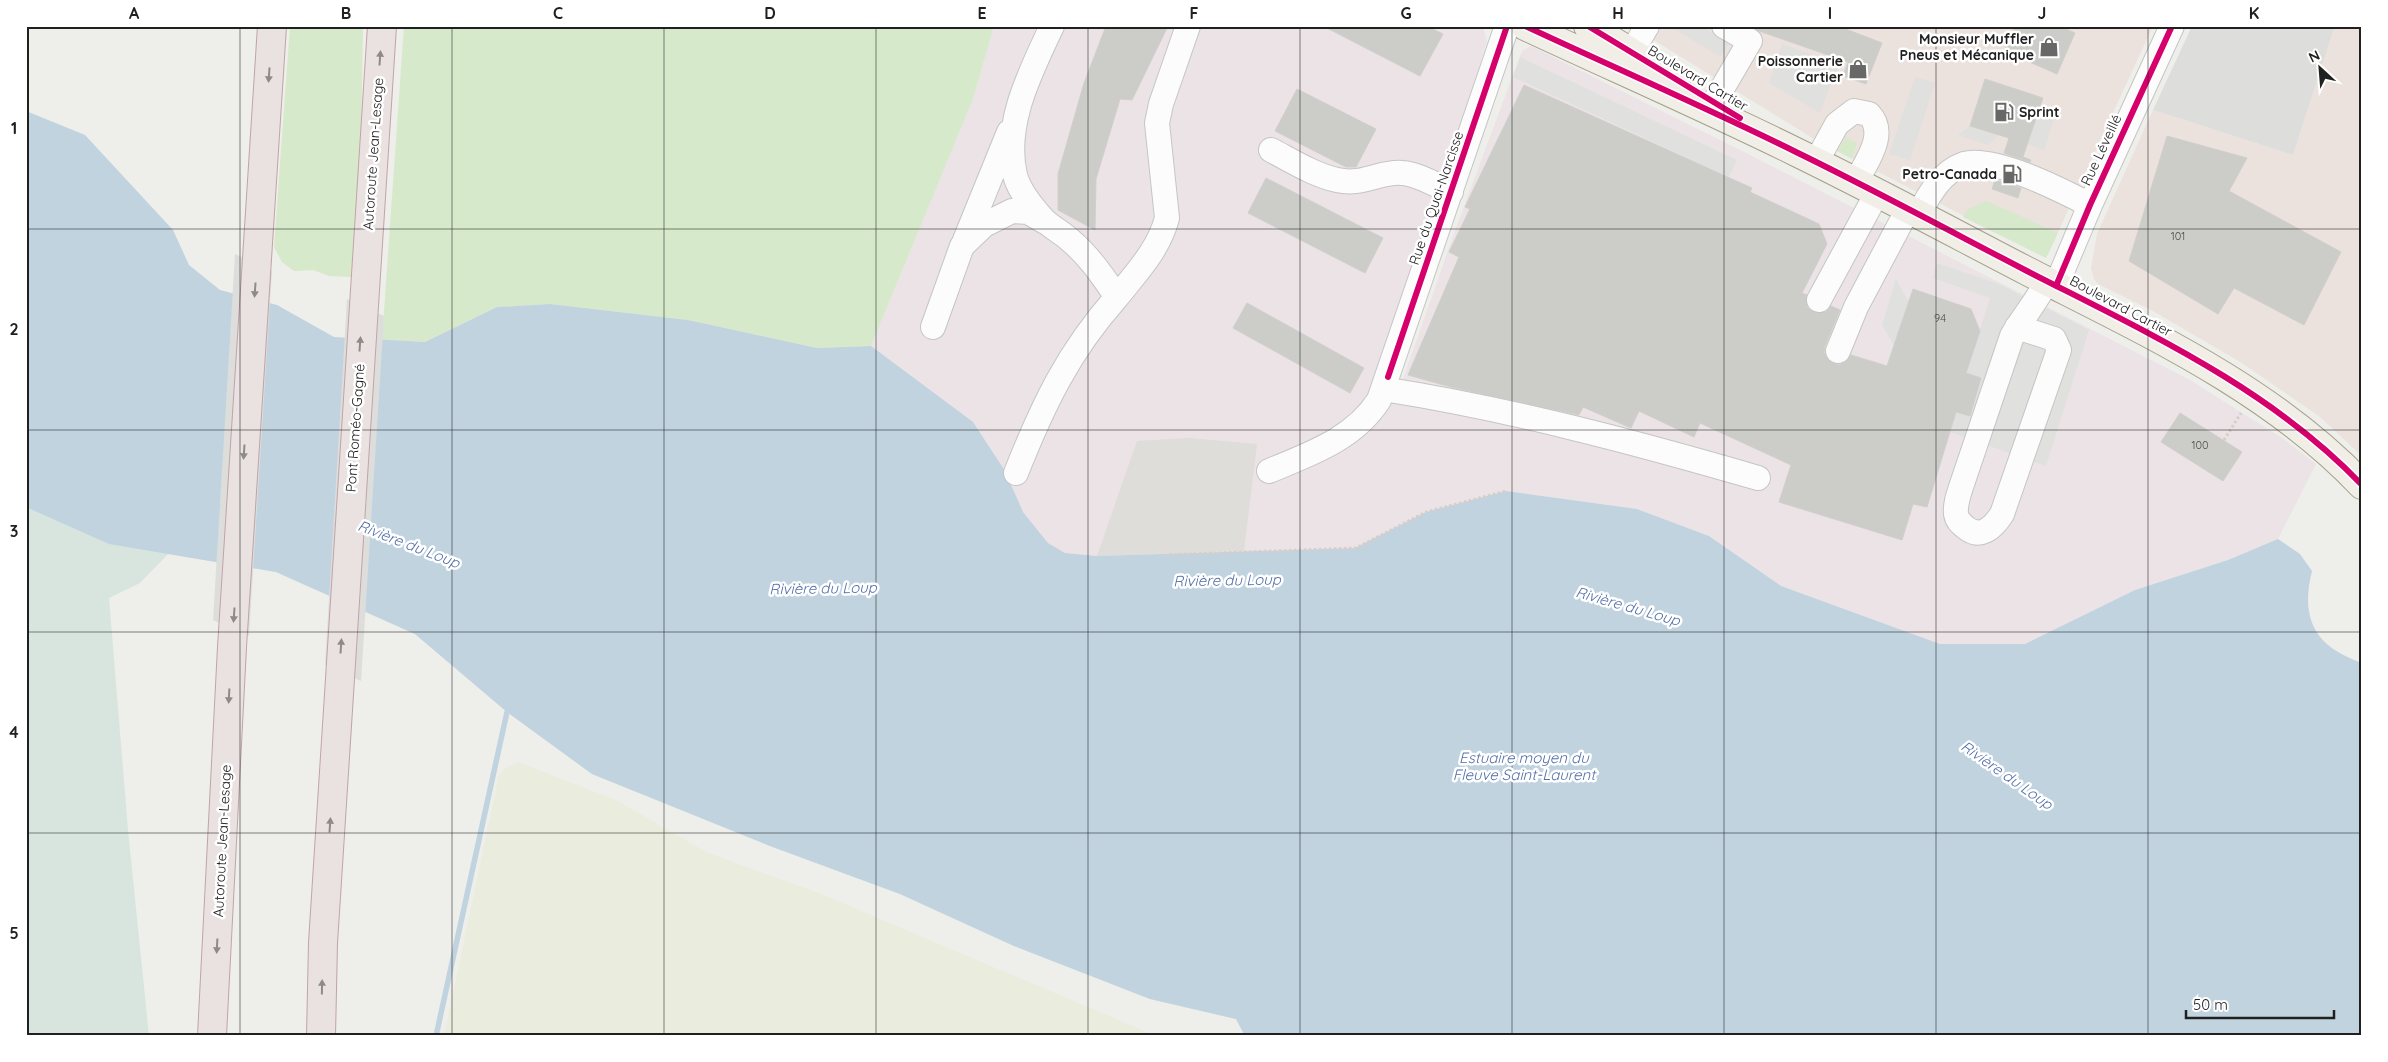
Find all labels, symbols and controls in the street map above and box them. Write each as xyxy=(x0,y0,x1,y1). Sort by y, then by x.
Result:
text: A xyxy=(129,3,140,23)
text: B xyxy=(341,3,351,23)
text: C xyxy=(553,3,563,23)
text: D xyxy=(764,3,776,23)
text: E xyxy=(977,3,987,23)
text: F xyxy=(1190,3,1199,23)
text: G xyxy=(1400,3,1412,23)
text: H xyxy=(1612,3,1624,23)
text: I xyxy=(1828,3,1832,23)
text: J xyxy=(2038,3,2046,23)
text: K xyxy=(2249,3,2259,23)
place label: Monsieur Muffler Pneus et Mécanique xyxy=(1899,30,2034,64)
shop icon: Monsieur Muffler Pneus et Mécanique xyxy=(2038,36,2060,58)
street label: Boulevard Cartier xyxy=(1645,41,1752,115)
north arrow xyxy=(2296,42,2346,92)
text: N xyxy=(2306,46,2323,67)
one-way arrow xyxy=(376,50,384,66)
place label: Poissonnerie Cartier xyxy=(1758,52,1843,86)
shop icon: Poissonnerie Cartier xyxy=(1847,58,1869,80)
one-way arrow xyxy=(264,67,272,83)
street label: Autoroute Jean-Lesage xyxy=(359,77,387,231)
fuel station icon: Sprint xyxy=(1993,101,2015,123)
place label: Sprint xyxy=(2019,103,2060,121)
street label: Rue Léveillé xyxy=(2077,111,2125,189)
text: 1 xyxy=(11,118,17,138)
street label: Rue du Quai-Narcisse xyxy=(1405,129,1467,267)
fuel station icon: Petro-Canada xyxy=(2001,163,2023,185)
place label: Petro-Canada xyxy=(1902,165,1997,183)
house number: 101 xyxy=(2171,229,2185,243)
street label: Boulevard Cartier xyxy=(2067,271,2176,341)
one-way arrow xyxy=(250,282,258,298)
house number: 94 xyxy=(1934,311,1946,325)
text: 2 xyxy=(9,319,19,339)
one-way arrow xyxy=(357,336,365,352)
street label: Pont Roméo-Gagné xyxy=(342,363,368,493)
house number: 100 xyxy=(2191,438,2209,452)
one-way arrow xyxy=(240,445,248,461)
water label: Rivière du Loup xyxy=(355,516,463,572)
text: 3 xyxy=(10,521,18,541)
water label: Rivière du Loup xyxy=(1173,570,1282,590)
water label: Rivière du Loup xyxy=(769,578,878,598)
water label: Rivière du Loup xyxy=(1574,582,1683,630)
one-way arrow xyxy=(229,607,237,623)
one-way arrow xyxy=(338,638,346,654)
one-way arrow xyxy=(225,688,233,704)
text: 4 xyxy=(9,722,19,742)
water label: Rivière du Loup xyxy=(1958,736,2057,814)
water label: Estuaire moyen du Fleuve Saint-Laurent xyxy=(1453,748,1597,784)
street label: Autoroute Jean-Lesage xyxy=(209,764,235,918)
one-way arrow xyxy=(327,816,335,832)
text: 5 xyxy=(9,923,19,943)
one-way arrow xyxy=(212,938,220,954)
one-way arrow xyxy=(318,979,326,995)
scale bar xyxy=(2186,987,2333,1019)
text: 50 m xyxy=(2193,995,2228,1014)

